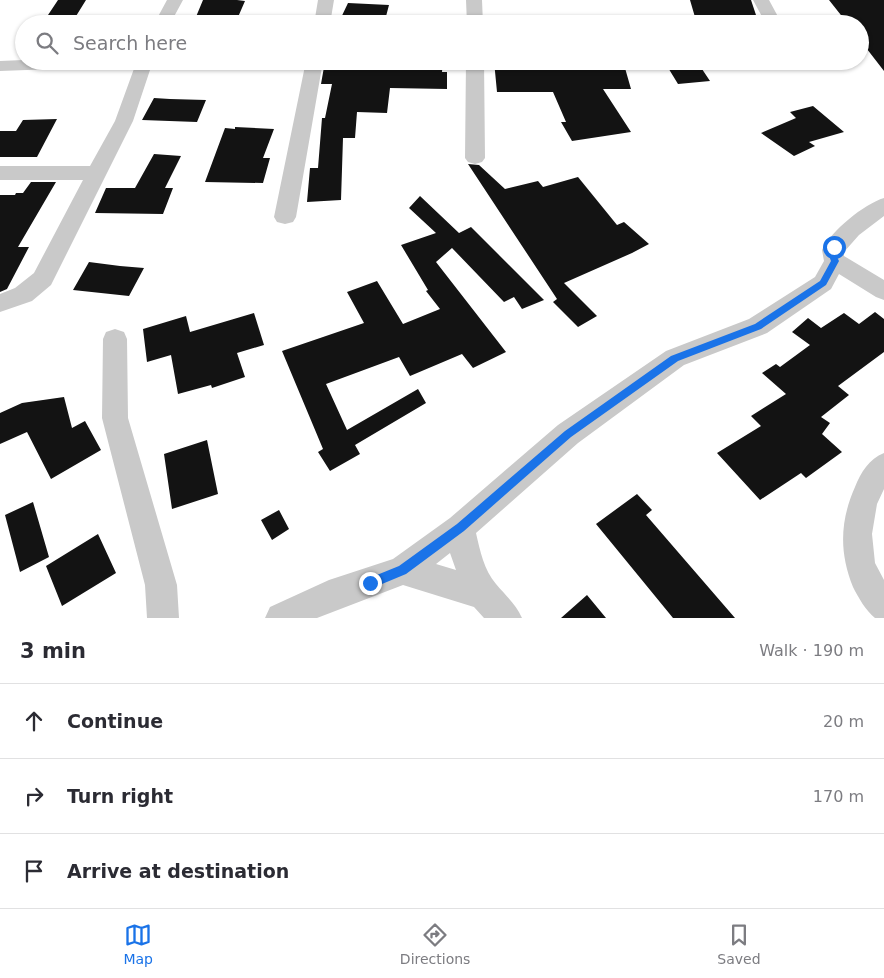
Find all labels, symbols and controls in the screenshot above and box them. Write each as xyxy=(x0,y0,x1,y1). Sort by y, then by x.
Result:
search box xyxy=(15,15,869,70)
icon: search xyxy=(33,29,61,57)
text: Search here xyxy=(73,32,187,54)
route start xyxy=(823,236,846,259)
route end xyxy=(359,572,382,595)
text: 3 min xyxy=(20,639,86,663)
text: Walk · 190 m xyxy=(759,641,864,660)
icon: ahead xyxy=(20,707,48,735)
text: Continue xyxy=(67,710,163,732)
text: 20 m xyxy=(823,712,864,731)
icon: right xyxy=(20,782,48,810)
text: Turn right xyxy=(67,785,173,807)
text: 170 m xyxy=(813,787,864,806)
icon: arrive xyxy=(20,857,48,885)
text: Arrive at destination xyxy=(67,860,289,882)
tab: Map xyxy=(123,921,153,967)
tab: Directions xyxy=(400,921,470,967)
tab: Saved xyxy=(717,921,761,967)

